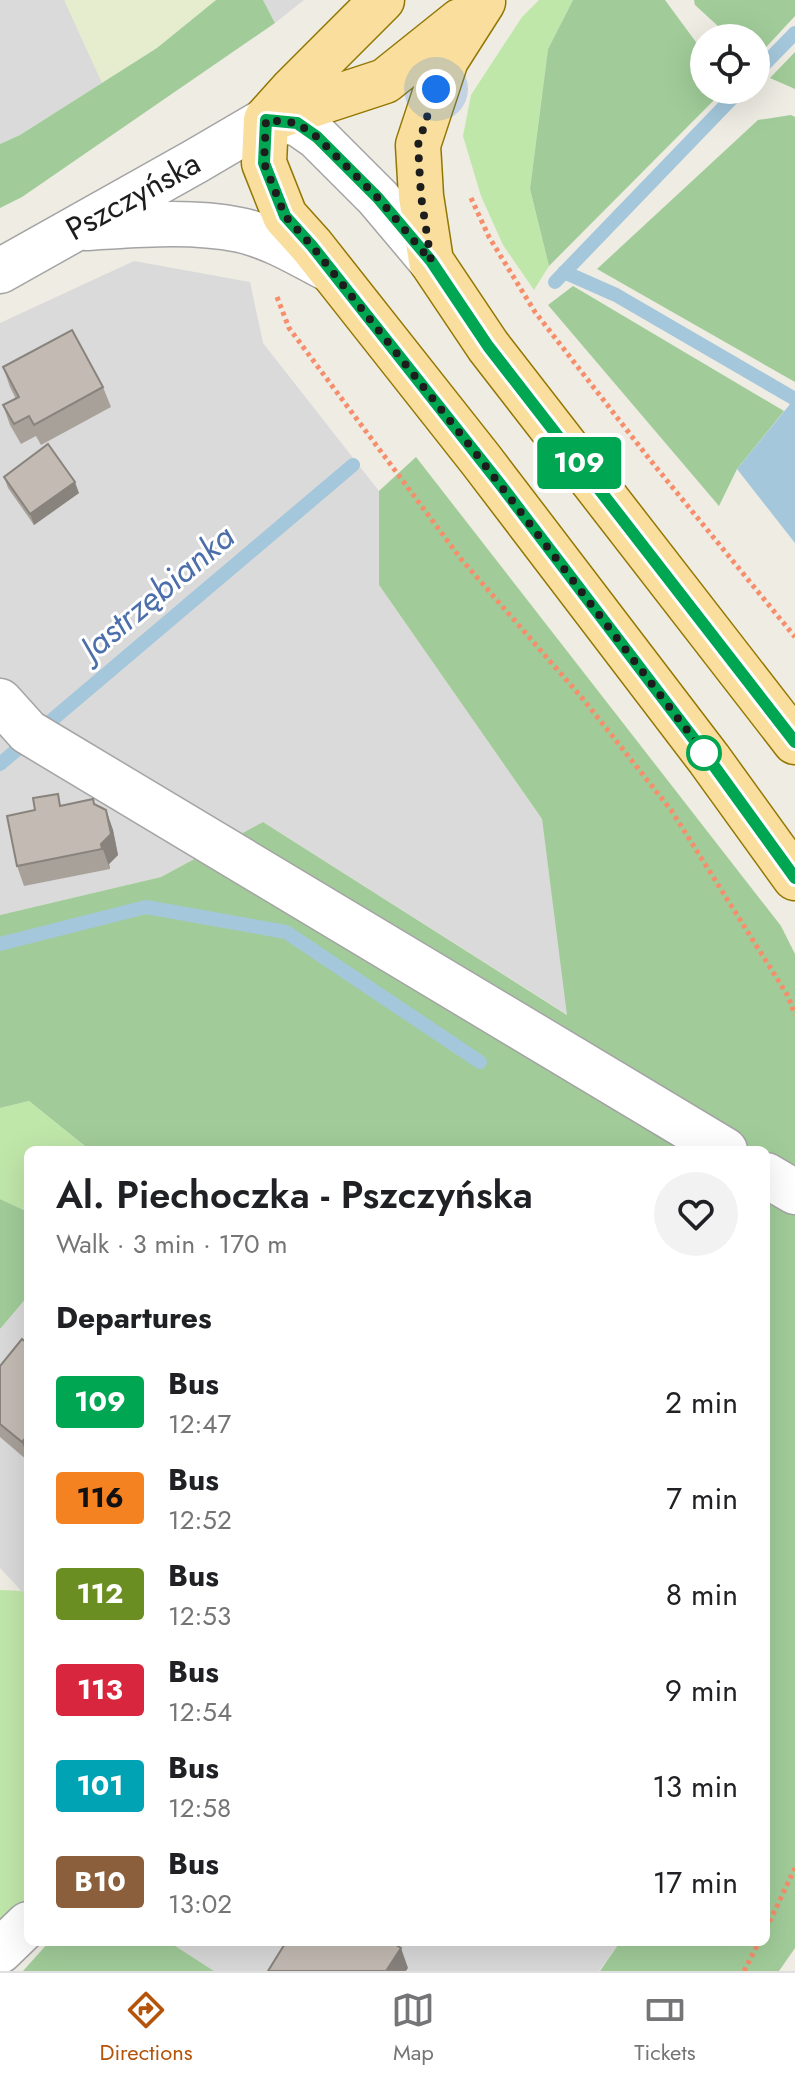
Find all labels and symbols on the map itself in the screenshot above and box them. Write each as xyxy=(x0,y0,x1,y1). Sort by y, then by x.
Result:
your location xyxy=(416,69,456,109)
street label: Pszczyńska xyxy=(57,140,209,252)
line badge: 109 xyxy=(533,437,625,489)
water label: Jastrzębianka xyxy=(65,513,246,676)
unlabelled marker xyxy=(687,736,721,770)

